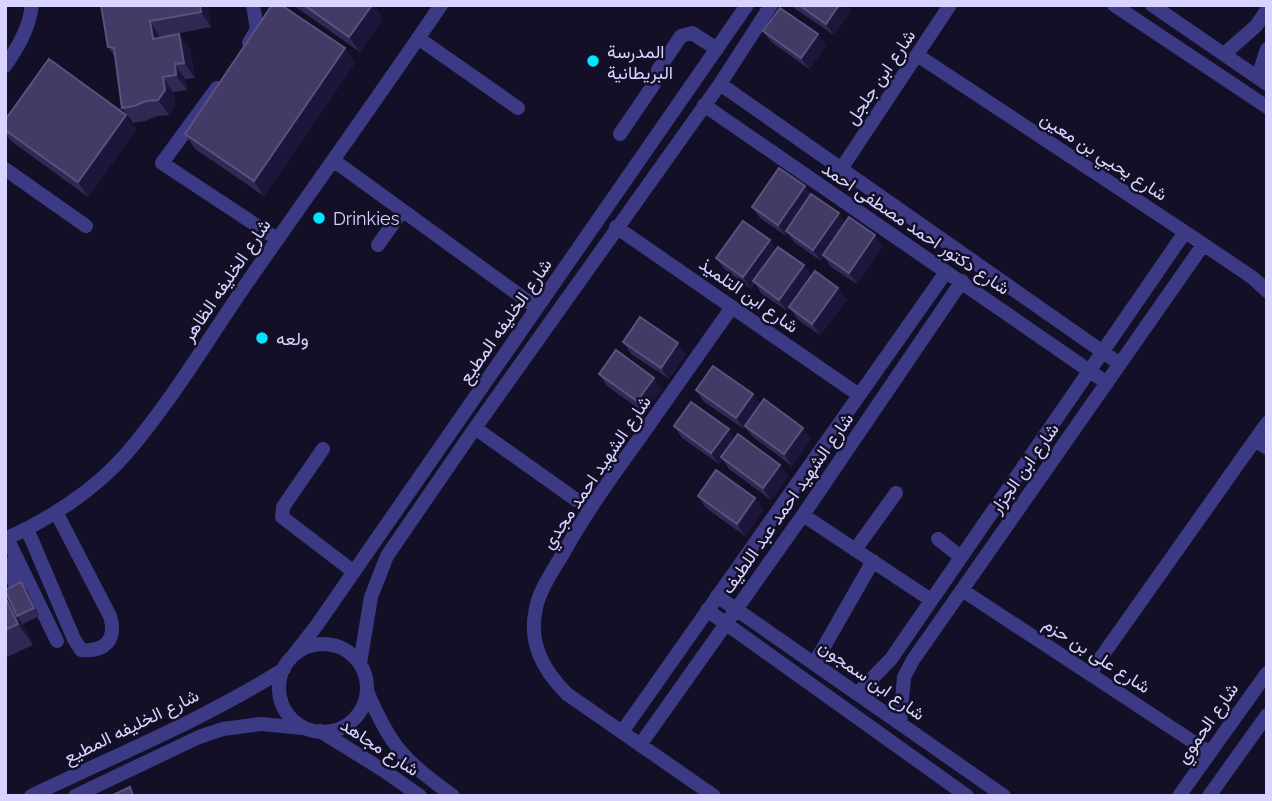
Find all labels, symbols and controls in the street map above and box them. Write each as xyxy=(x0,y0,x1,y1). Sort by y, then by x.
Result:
street label: شارع ابن جلجل xyxy=(841,26,921,130)
place label: المدرسة البريطانية xyxy=(607,41,673,84)
marker: المدرسة البريطانية xyxy=(585,53,601,69)
street label: شارع يحيي بن معين xyxy=(1034,107,1171,209)
street label: شارع دكتور احمد مصطفى احمد xyxy=(817,157,1014,300)
place label: Drinkies xyxy=(333,208,400,229)
marker: Drinkies xyxy=(311,210,327,226)
street label: شارع الخليفه الظاهر xyxy=(177,215,276,347)
street label: شارع ابن التلميذ xyxy=(694,253,803,339)
street label: شارع الخليفه المطيع xyxy=(454,254,558,389)
place label: ولعه xyxy=(276,328,309,350)
marker: ولعه xyxy=(254,330,270,346)
street label: شارع الشهيد احمد مجدي xyxy=(537,392,659,555)
street label: شارع الشهيد احمد عبد اللطيف xyxy=(716,409,859,599)
street label: شارع ابن الجزار xyxy=(985,419,1065,519)
street label: شارع على بن حزم xyxy=(1038,613,1154,699)
street label: شارع ابن سمجون xyxy=(814,636,929,726)
street label: شارع الحموي xyxy=(1172,679,1246,770)
street label: شارع الخليفه المطيع xyxy=(60,684,203,770)
street label: شارع مجاهد xyxy=(336,714,423,782)

